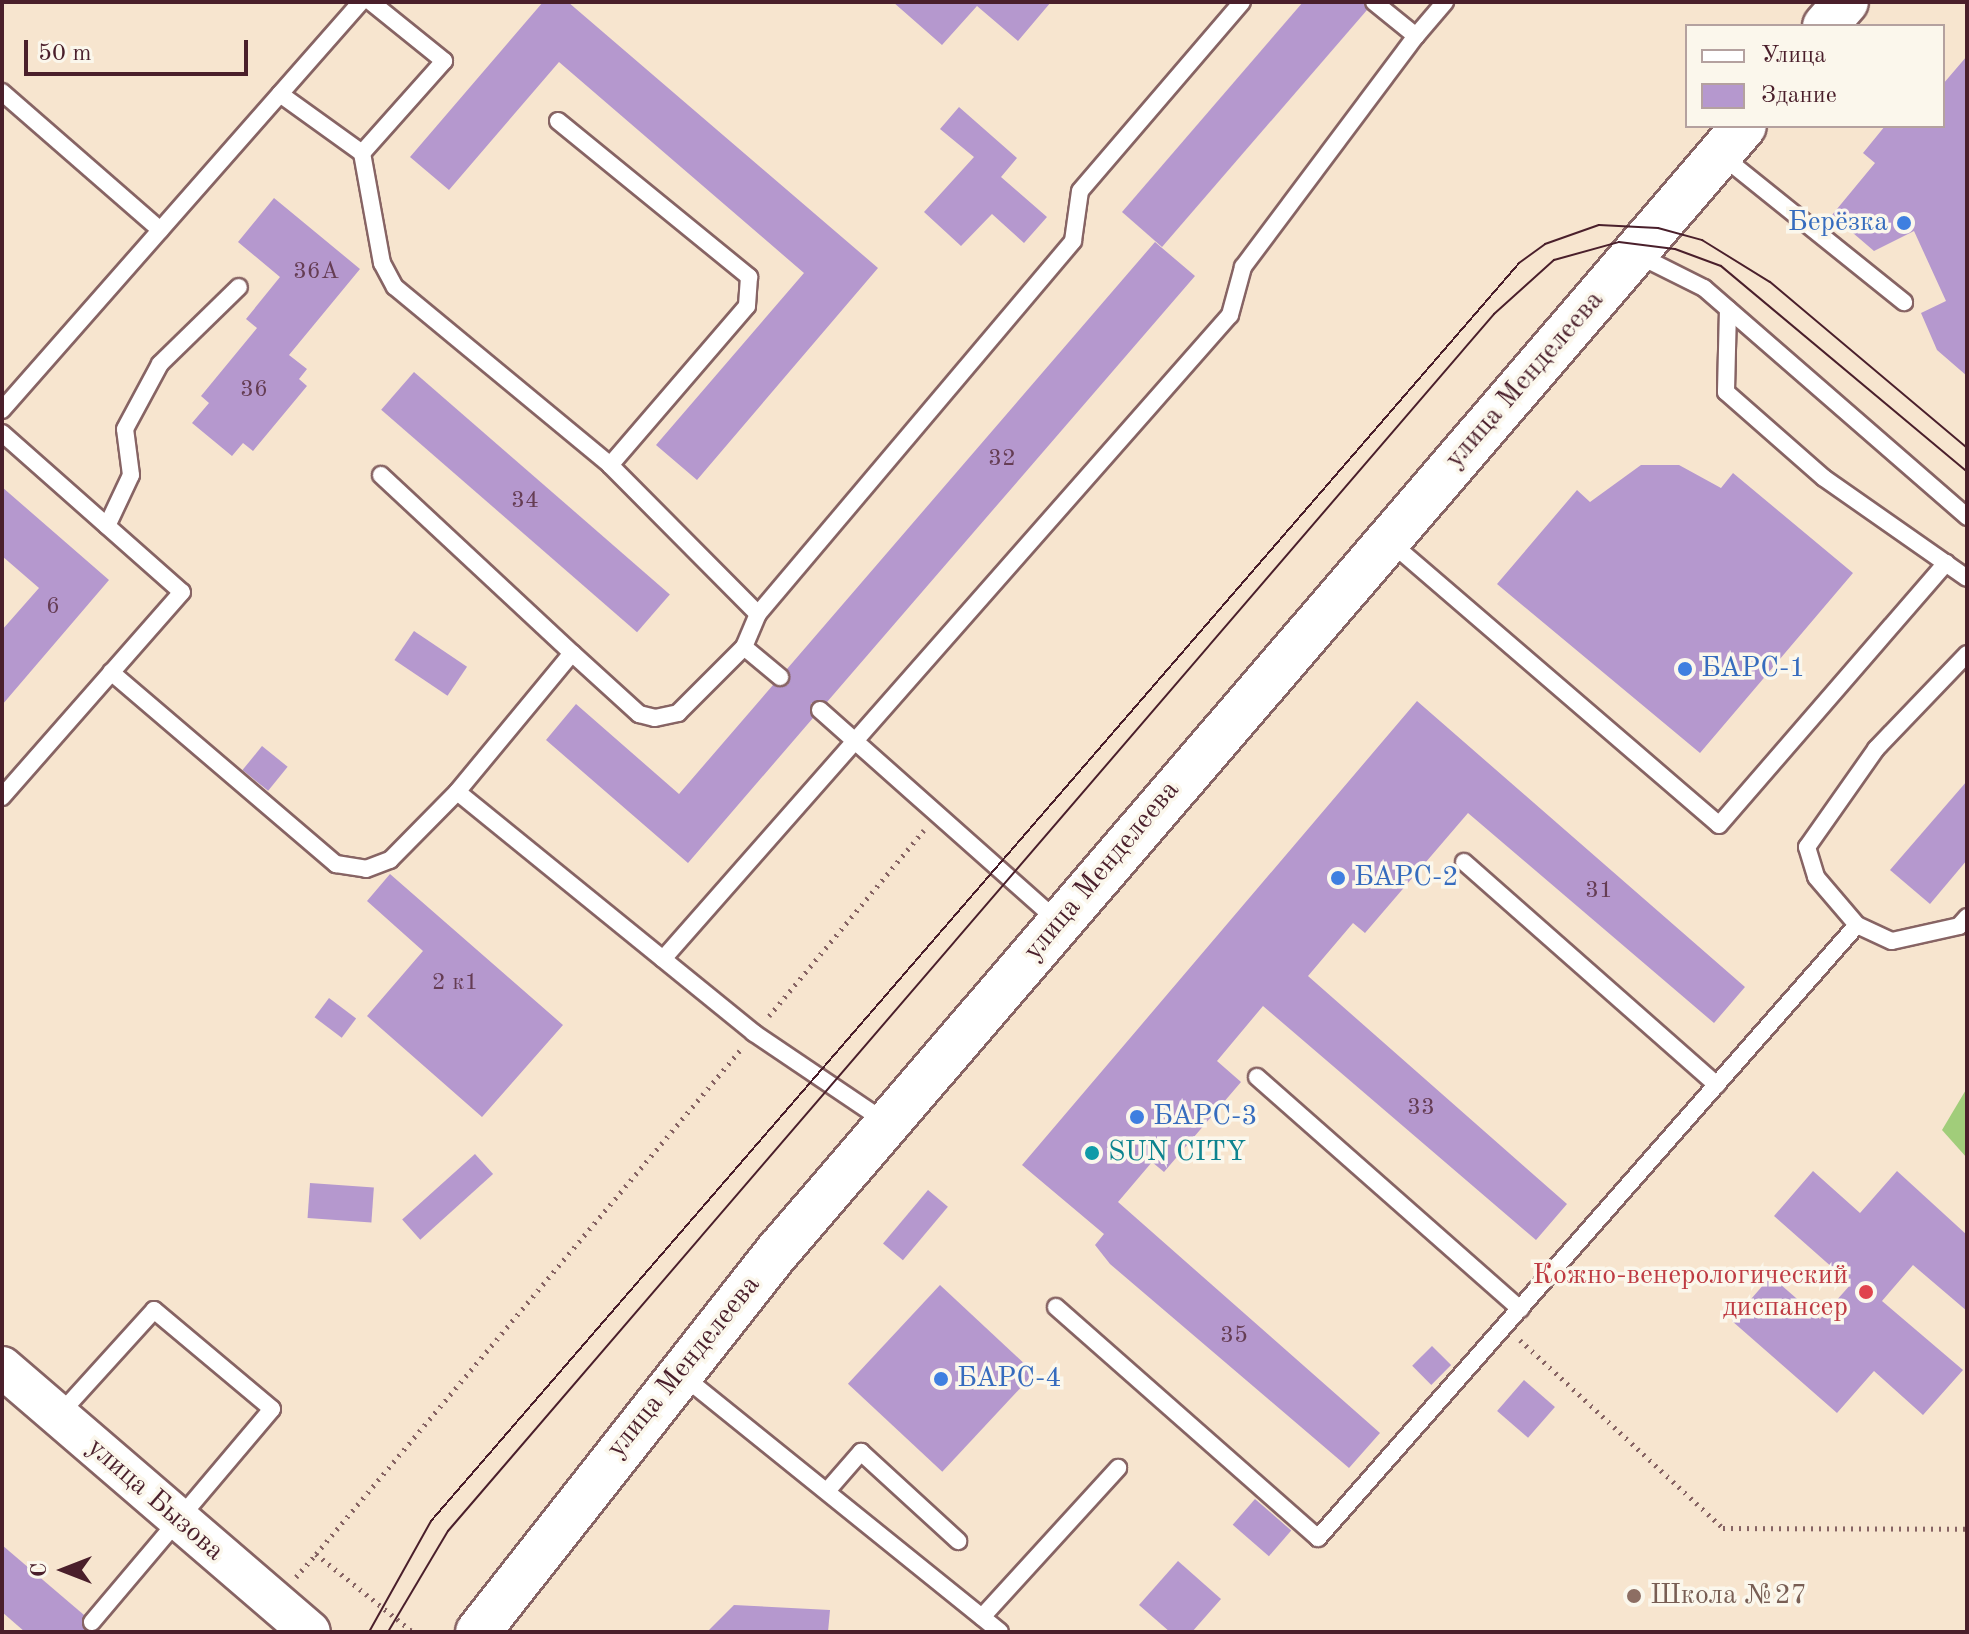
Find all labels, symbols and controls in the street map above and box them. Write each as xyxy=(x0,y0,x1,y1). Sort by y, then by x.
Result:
scale bar xyxy=(28,24,252,74)
legend xyxy=(1685,24,1945,128)
text: 50 m xyxy=(38,42,92,66)
text: Улица xyxy=(1761,44,1826,68)
text: Здание xyxy=(1761,84,1837,108)
place label: Берёзка xyxy=(1788,206,1888,240)
marker: Берёзка xyxy=(1895,214,1913,232)
house number: 36А xyxy=(293,259,339,287)
street label: улица Менделеева xyxy=(1439,284,1611,476)
house number: 36 xyxy=(240,377,268,405)
house number: 32 xyxy=(988,446,1016,474)
house number: 34 xyxy=(511,488,539,516)
house number: 6 xyxy=(46,594,60,622)
place label: БАРС-1 xyxy=(1701,652,1805,686)
marker: БАРС-1 xyxy=(1676,660,1694,678)
street label: улица Менделеева xyxy=(1017,774,1187,968)
place label: БАРС-2 xyxy=(1354,861,1458,895)
marker: БАРС-2 xyxy=(1329,869,1347,887)
house number: 31 xyxy=(1585,878,1613,906)
house number: 2 к1 xyxy=(432,970,478,998)
house number: 33 xyxy=(1407,1095,1435,1123)
place label: БАРС-3 xyxy=(1153,1100,1257,1134)
marker: БАРС-3 xyxy=(1128,1108,1146,1126)
place label: SUN CITY xyxy=(1108,1136,1246,1170)
marker: SUN CITY xyxy=(1083,1144,1101,1162)
place label: Кожно-венерологический диспансер xyxy=(1533,1259,1848,1325)
street label: улица Менделеева xyxy=(600,1269,768,1465)
marker: Кожно-венерологический диспансер xyxy=(1855,1281,1877,1303)
house number: 35 xyxy=(1220,1323,1248,1351)
place label: БАРС-4 xyxy=(957,1362,1061,1396)
marker: БАРС-4 xyxy=(932,1370,950,1388)
street label: улица Бызова xyxy=(79,1431,231,1569)
north arrow xyxy=(24,1530,104,1610)
text: С xyxy=(29,1563,51,1577)
place label: Школа №27 xyxy=(1650,1579,1807,1613)
marker: Школа №27 xyxy=(1625,1587,1643,1605)

